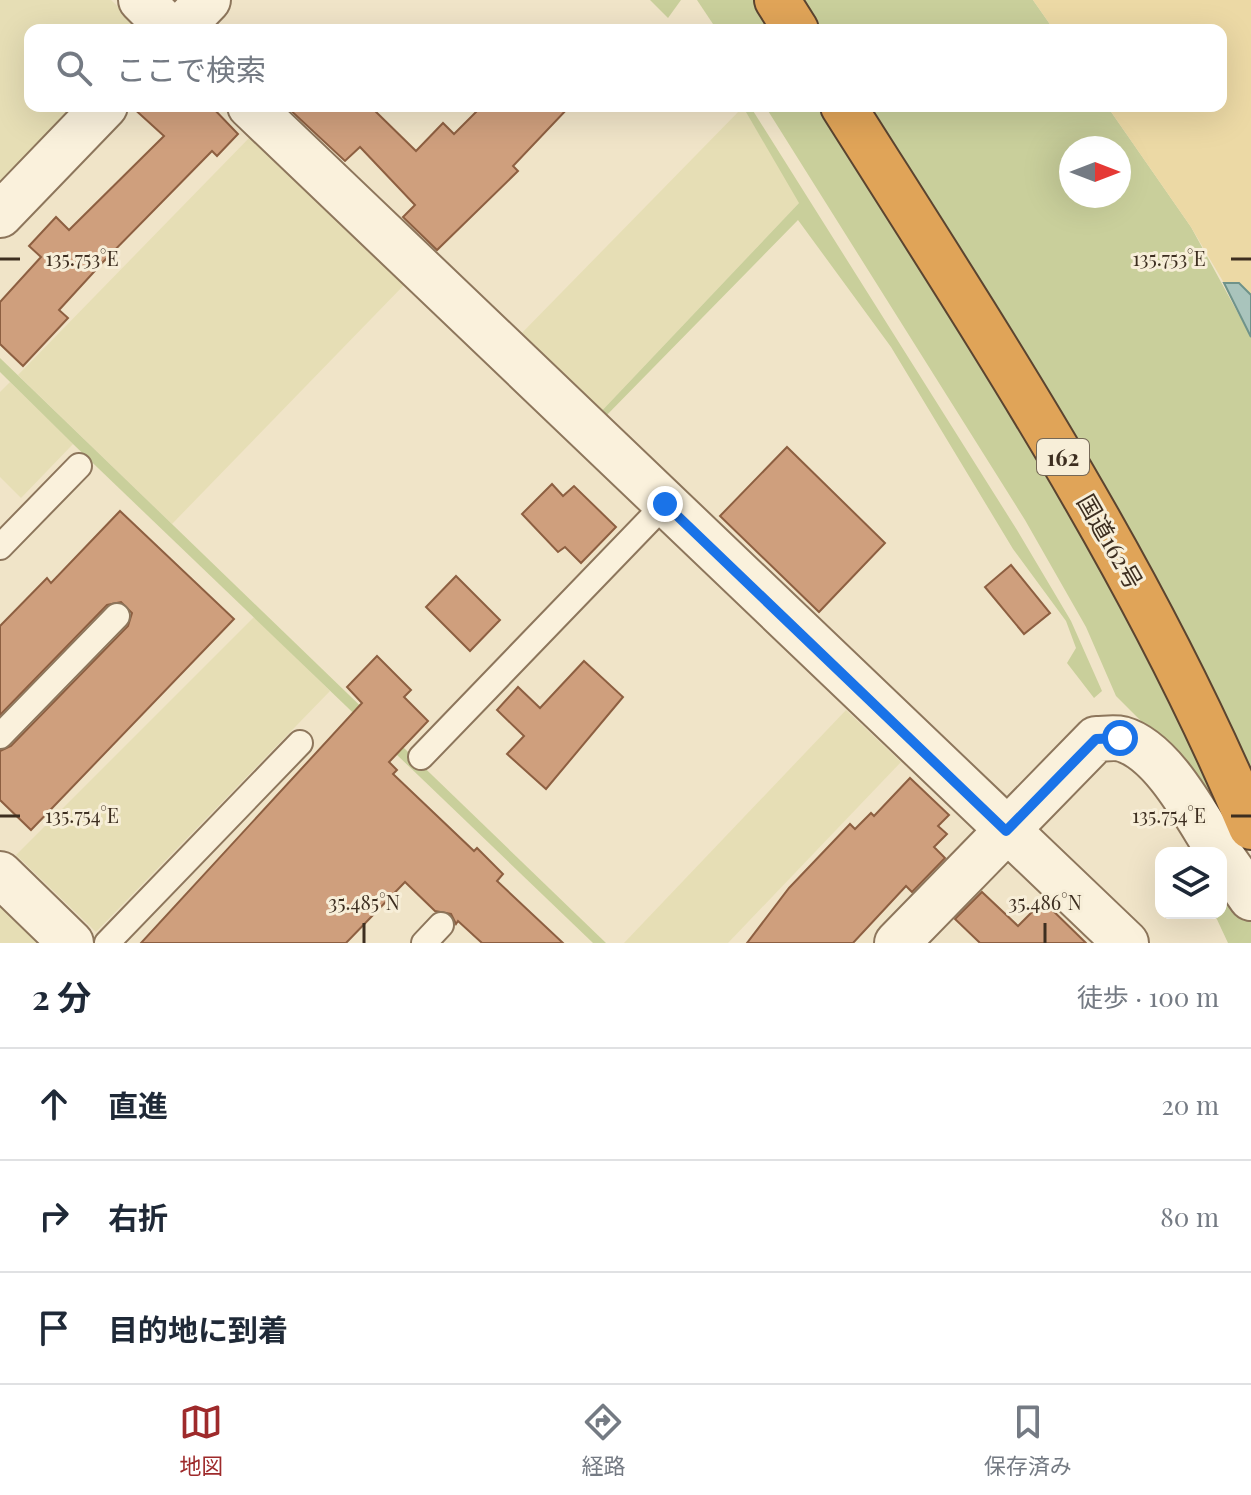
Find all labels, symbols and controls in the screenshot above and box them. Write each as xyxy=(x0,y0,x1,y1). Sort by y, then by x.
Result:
search box xyxy=(24,24,1227,112)
icon: search xyxy=(52,46,96,90)
text: ここで検索 xyxy=(116,49,266,89)
north arrow xyxy=(1059,136,1131,208)
text: 135.753°E xyxy=(45,244,119,271)
text: 135.753°E xyxy=(1132,244,1206,271)
road number: 162 xyxy=(1037,439,1089,475)
route end xyxy=(647,486,683,522)
street label: 国道162号 xyxy=(1071,488,1151,594)
route start xyxy=(1102,720,1138,756)
text: 135.754°E xyxy=(45,801,119,828)
text: 135.754°E xyxy=(1132,801,1206,828)
map controls xyxy=(1155,847,1227,919)
button: layers xyxy=(1155,847,1227,919)
text: 35.485°N xyxy=(328,888,400,915)
text: 35.486°N xyxy=(1008,888,1082,915)
text: 2 分 xyxy=(32,973,91,1019)
text: 徒歩 · 100 m xyxy=(1077,979,1219,1014)
icon: ahead xyxy=(32,1082,76,1126)
text: 直進 xyxy=(108,1085,168,1125)
text: 20 m xyxy=(1161,1087,1219,1122)
icon: right xyxy=(32,1194,76,1238)
text: 右折 xyxy=(108,1197,168,1237)
text: 80 m xyxy=(1160,1199,1219,1234)
icon: arrive xyxy=(32,1306,76,1350)
text: 目的地に到着 xyxy=(108,1309,288,1349)
tab: 地図 xyxy=(179,1400,223,1480)
tab: 経路 xyxy=(581,1400,626,1480)
tab: 保存済み xyxy=(984,1400,1072,1480)

